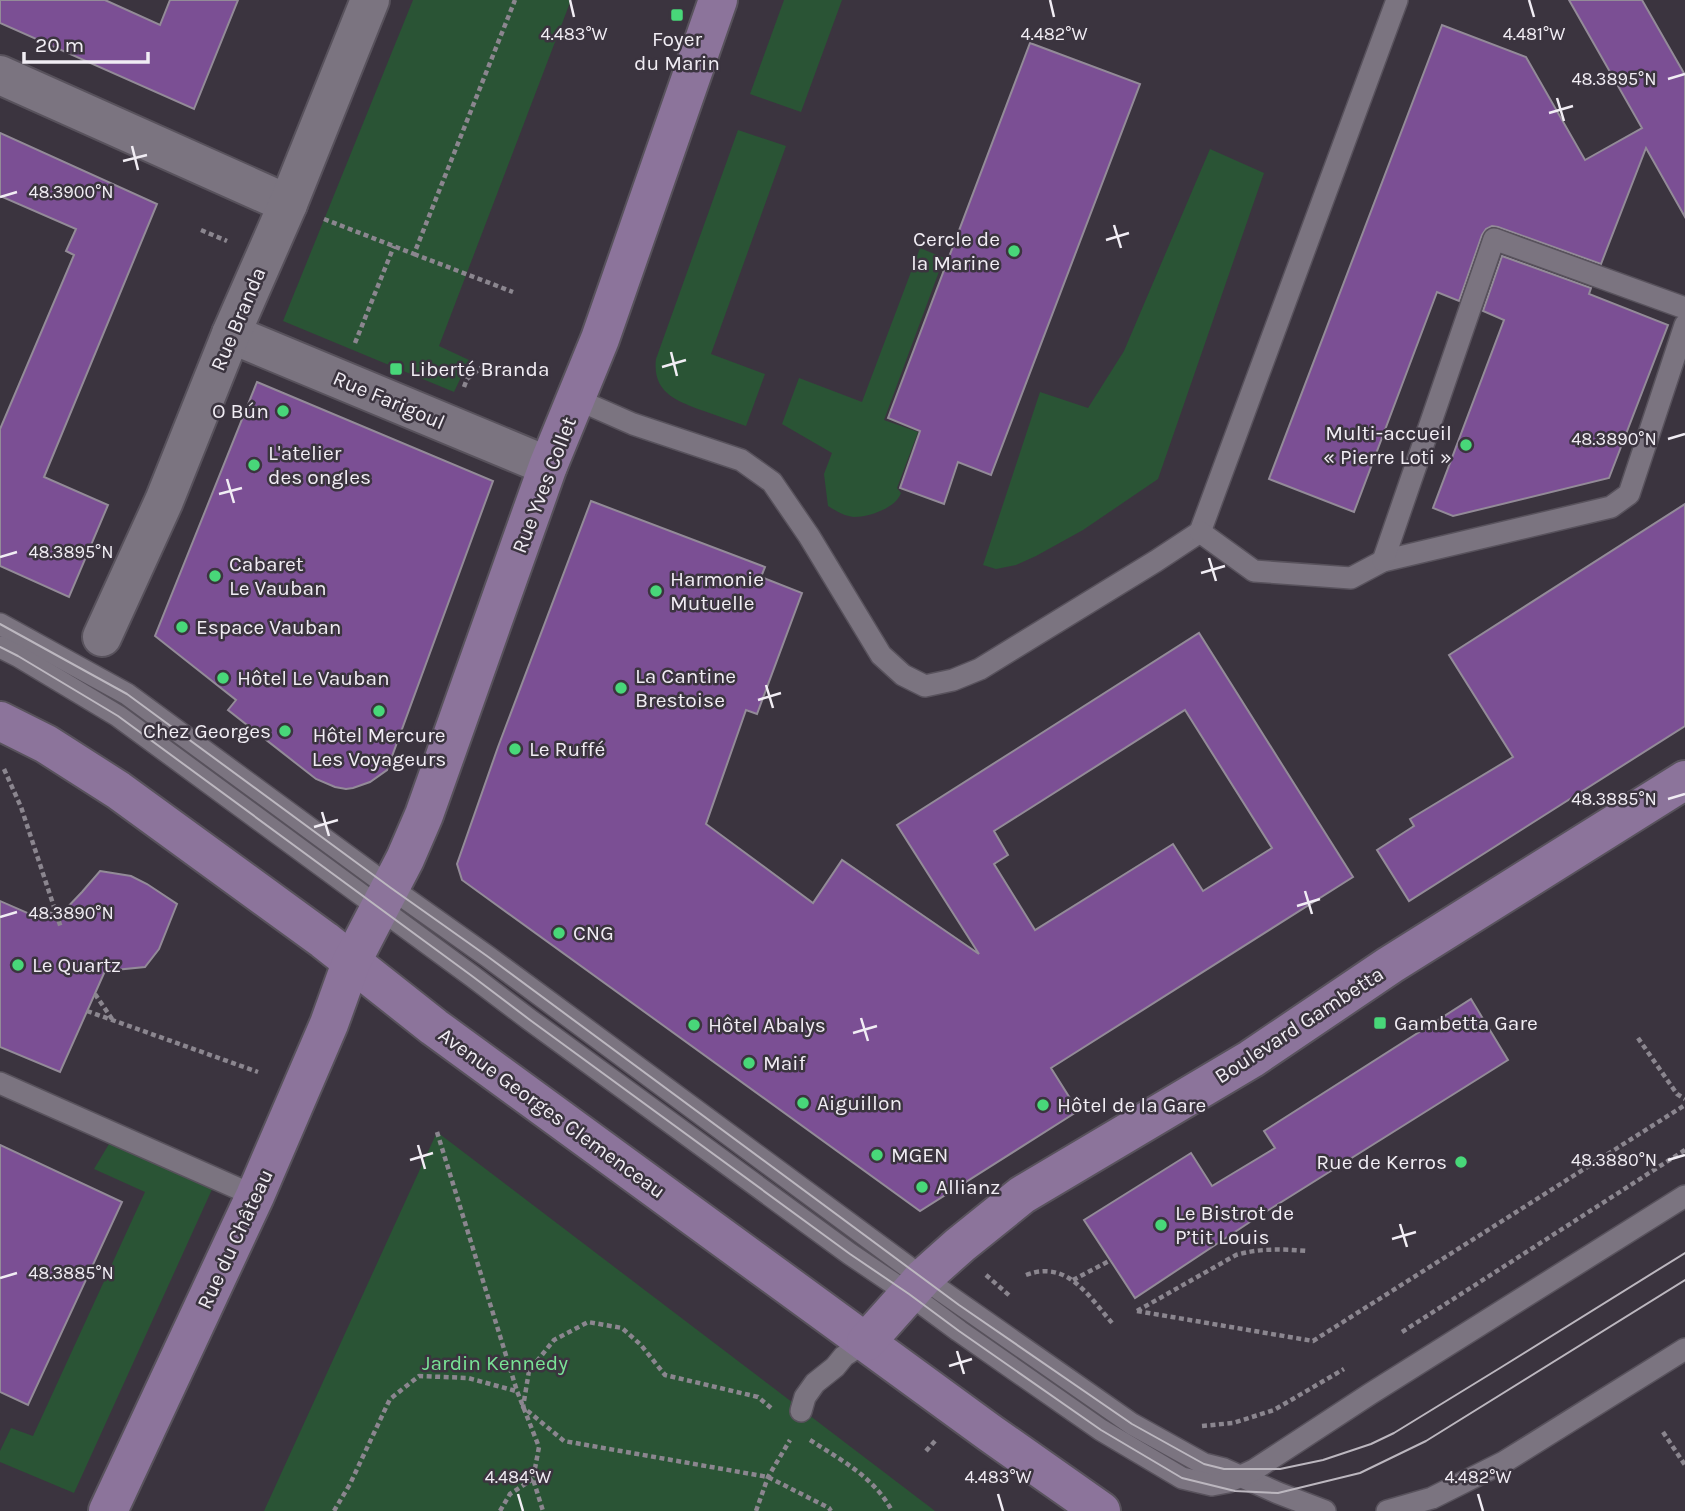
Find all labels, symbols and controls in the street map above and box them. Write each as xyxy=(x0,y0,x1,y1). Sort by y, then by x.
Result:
marker: Foyer du Marin xyxy=(669,7,685,23)
scale bar xyxy=(24,21,149,65)
text: 4.483°W xyxy=(540,23,608,45)
text: 4.482°W xyxy=(1020,23,1088,45)
text: 4.481°W xyxy=(1503,23,1565,45)
place label: Foyer du Marin xyxy=(634,27,720,75)
text: 20 m xyxy=(35,33,84,57)
text: 48.3895°N xyxy=(1571,68,1657,90)
text: 48.3900°N xyxy=(28,181,114,203)
place label: Cercle de la Marine xyxy=(911,227,1000,275)
marker: Cercle de la Marine xyxy=(1006,243,1022,259)
street label: Rue Branda xyxy=(205,264,271,374)
place label: Liberté Branda xyxy=(410,357,549,381)
marker: Liberté Branda xyxy=(388,361,404,377)
street label: Rue Farigoul xyxy=(329,366,449,434)
place label: O Bún xyxy=(212,399,269,423)
marker: O Bún xyxy=(275,403,291,419)
street label: Rue Yves Collet xyxy=(507,413,581,557)
place label: Multi-accueil « Pierre Loti » xyxy=(1323,421,1452,469)
text: 48.3890°N xyxy=(1571,428,1657,450)
marker: Multi-accueil « Pierre Loti » xyxy=(1458,437,1474,453)
place label: L'atelier des ongles xyxy=(268,441,371,489)
marker: L'atelier des ongles xyxy=(246,457,262,473)
text: 48.3895°N xyxy=(28,541,114,563)
place label: Cabaret Le Vauban xyxy=(229,552,327,600)
place label: Harmonie Mutuelle xyxy=(670,567,764,615)
marker: Cabaret Le Vauban xyxy=(207,568,223,584)
marker: Harmonie Mutuelle xyxy=(648,583,664,599)
place label: Espace Vauban xyxy=(196,615,341,639)
marker: Espace Vauban xyxy=(174,619,190,635)
place label: La Cantine Brestoise xyxy=(635,664,736,712)
place label: Hôtel Le Vauban xyxy=(237,666,390,690)
marker: Hôtel Le Vauban xyxy=(215,670,231,686)
marker: La Cantine Brestoise xyxy=(613,680,629,696)
marker: Hôtel Mercure Les Voyageurs xyxy=(371,703,387,719)
place label: Chez Georges xyxy=(143,719,271,743)
marker: Chez Georges xyxy=(277,723,293,739)
place label: Hôtel Mercure Les Voyageurs xyxy=(312,723,446,771)
place label: Le Ruffé xyxy=(529,737,605,761)
marker: Le Ruffé xyxy=(507,741,523,757)
text: 48.3885°N xyxy=(1571,788,1657,810)
text: 48.3890°N xyxy=(28,902,114,924)
place label: CNG xyxy=(573,921,614,945)
marker: CNG xyxy=(551,925,567,941)
place label: Le Quartz xyxy=(32,953,121,977)
marker: Le Quartz xyxy=(10,957,26,973)
street label: Boulevard Gambetta xyxy=(1210,961,1388,1089)
place label: Gambetta Gare xyxy=(1394,1011,1538,1035)
place label: Hôtel Abalys xyxy=(708,1013,826,1037)
marker: Gambetta Gare xyxy=(1372,1015,1388,1031)
marker: Hôtel Abalys xyxy=(686,1017,702,1033)
street label: Avenue Georges Clemenceau xyxy=(434,1023,670,1203)
place label: Maif xyxy=(763,1051,807,1075)
marker: Maif xyxy=(741,1055,757,1071)
place label: Aiguillon xyxy=(817,1091,902,1115)
place label: Hôtel de la Gare xyxy=(1057,1093,1206,1117)
marker: Aiguillon xyxy=(795,1095,811,1111)
marker: Hôtel de la Gare xyxy=(1035,1097,1051,1113)
place label: MGEN xyxy=(891,1143,948,1167)
marker: MGEN xyxy=(869,1147,885,1163)
text: 48.3880°N xyxy=(1571,1149,1657,1171)
place label: Rue de Kerros xyxy=(1316,1150,1447,1174)
marker: Rue de Kerros xyxy=(1453,1154,1469,1170)
street label: Rue du Château xyxy=(192,1165,278,1313)
place label: Allianz xyxy=(936,1175,1000,1199)
marker: Allianz xyxy=(914,1179,930,1195)
place label: Le Bistrot de P’tit Louis xyxy=(1175,1201,1294,1249)
marker: Le Bistrot de P’tit Louis xyxy=(1153,1217,1169,1233)
text: 48.3885°N xyxy=(28,1262,114,1284)
park label: Jardin Kennedy xyxy=(422,1351,568,1375)
text: 4.484°W xyxy=(485,1466,551,1488)
text: 4.483°W xyxy=(964,1466,1032,1488)
text: 4.482°W xyxy=(1444,1466,1512,1488)

